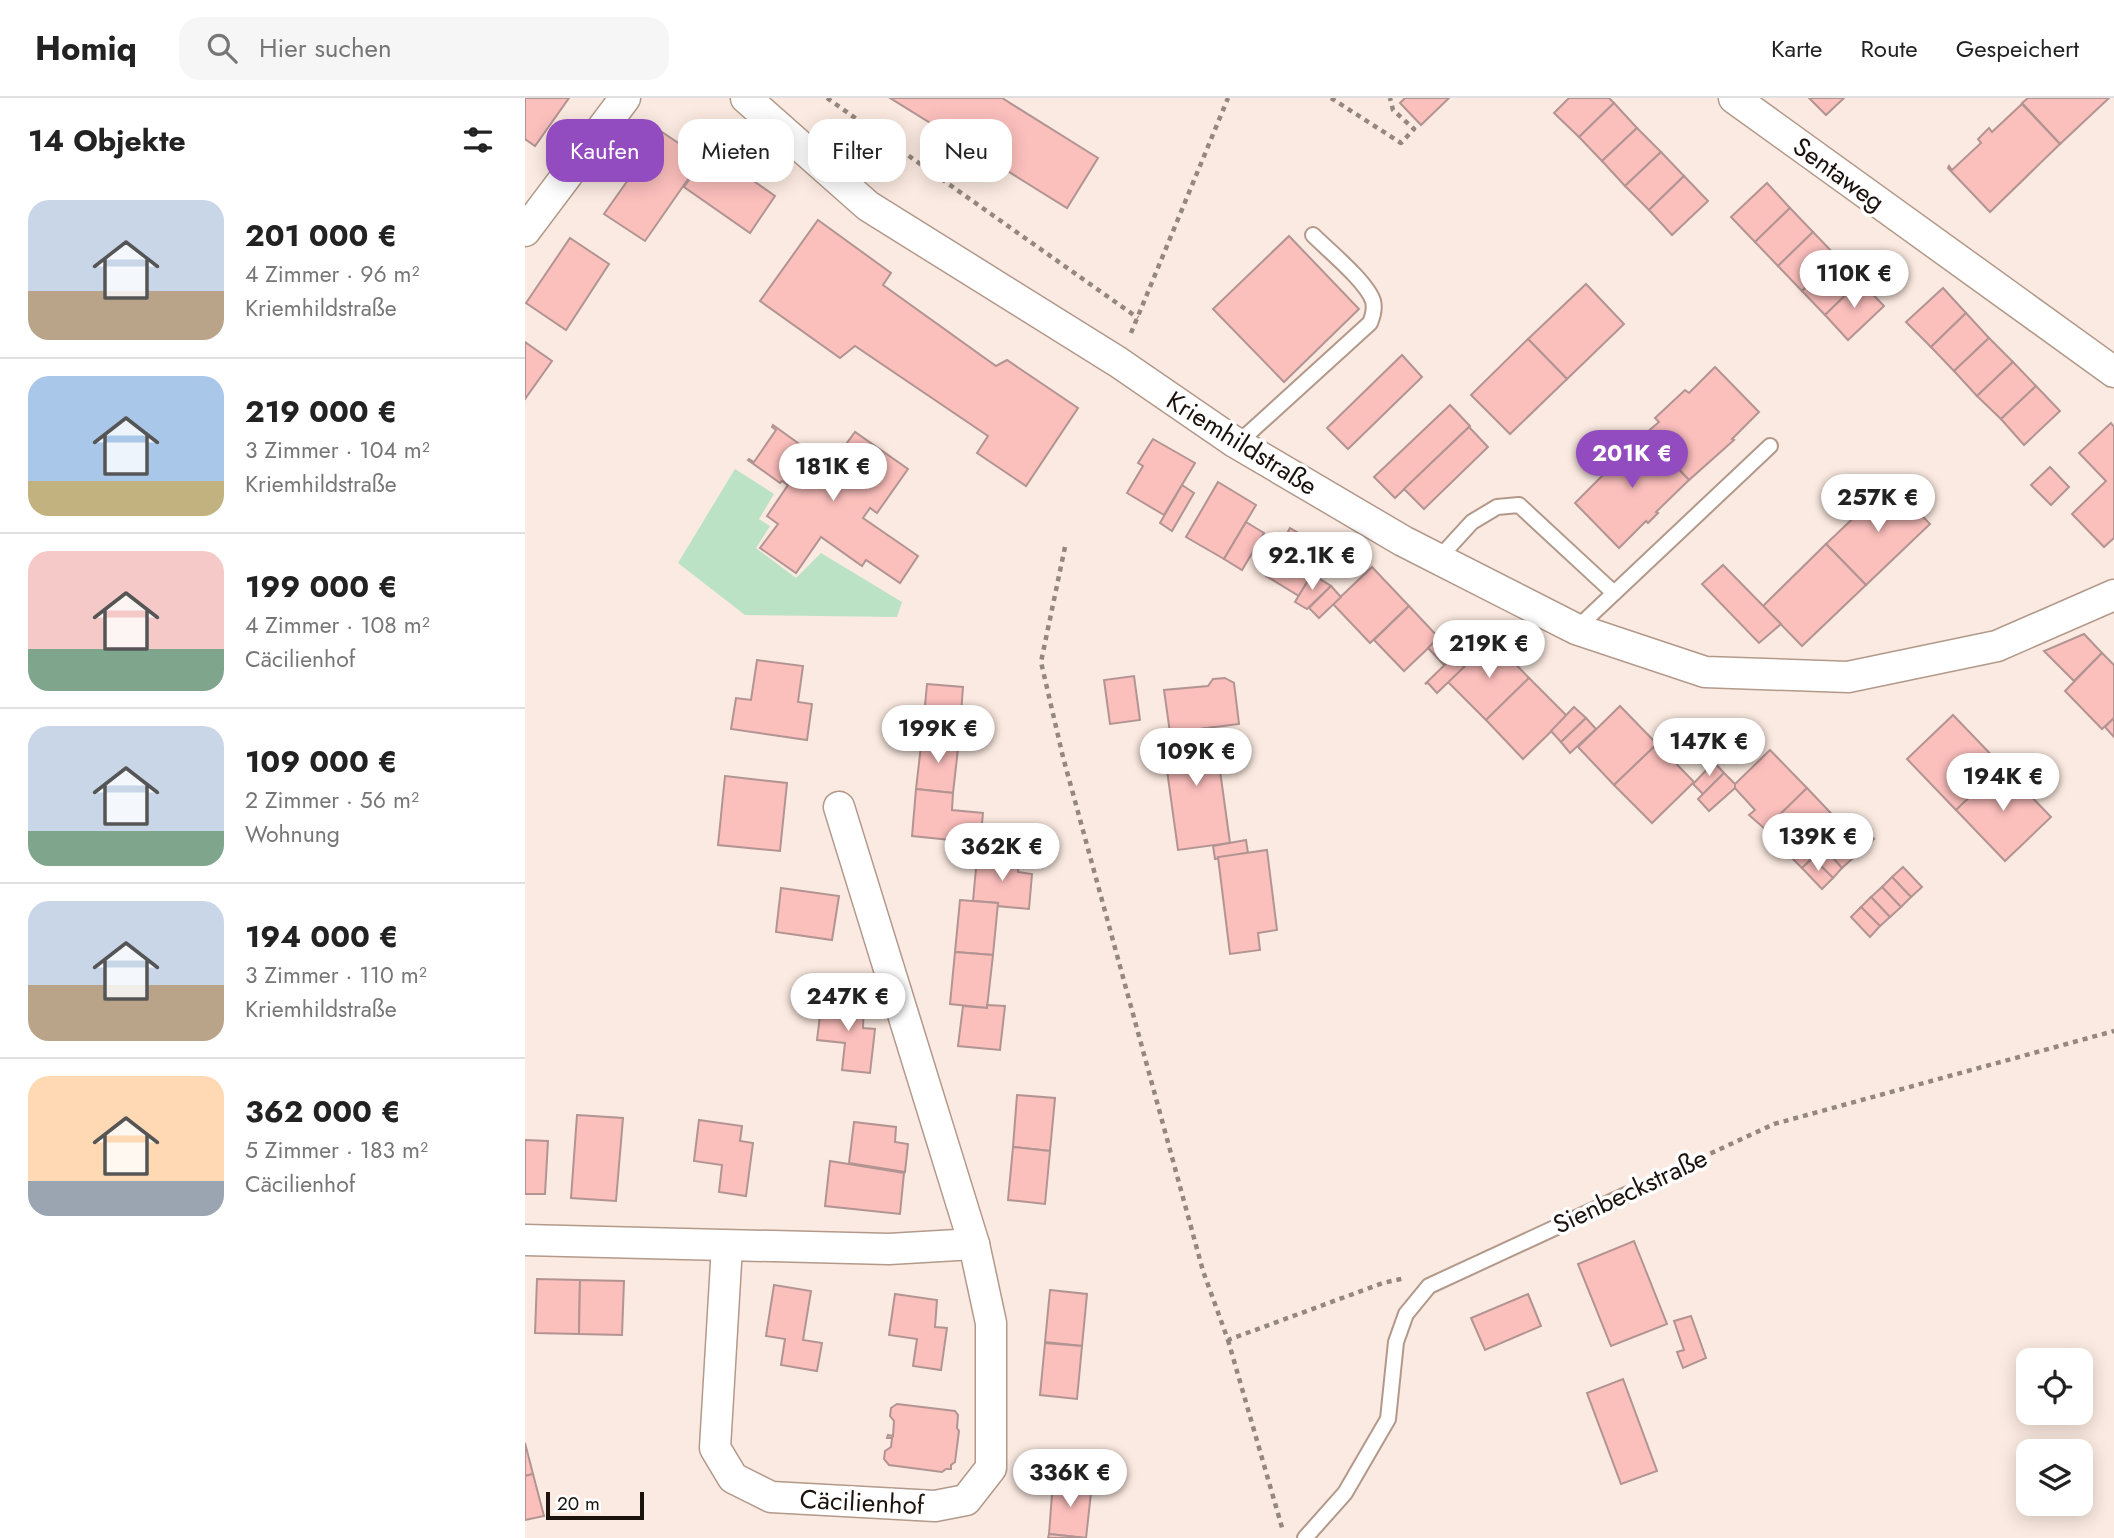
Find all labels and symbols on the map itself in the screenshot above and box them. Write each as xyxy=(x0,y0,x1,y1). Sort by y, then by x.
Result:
street label: Sentaweg xyxy=(1785,128,1893,220)
pin: 110K € xyxy=(1797,250,1911,310)
street label: Kriemhildstraße xyxy=(1159,381,1325,505)
pin: 201K € xyxy=(1575,430,1689,490)
pin: 181K € xyxy=(776,444,890,503)
pin: 257K € xyxy=(1821,474,1935,534)
pin: 92.1K € xyxy=(1247,532,1377,592)
pin: 219K € xyxy=(1432,620,1546,680)
pin: 199K € xyxy=(881,706,995,765)
pin: 147K € xyxy=(1652,718,1766,778)
pin: 109K € xyxy=(1139,728,1253,788)
pin: 194K € xyxy=(1946,754,2060,813)
pin: 139K € xyxy=(1761,814,1875,873)
pin: 362K € xyxy=(945,824,1059,883)
pin: 247K € xyxy=(791,974,905,1033)
street label: Sienbeckstraße xyxy=(1547,1139,1713,1243)
pin: 336K € xyxy=(1013,1450,1127,1509)
street label: Cäcilienhof xyxy=(799,1480,926,1524)
scale bar xyxy=(546,1489,644,1521)

